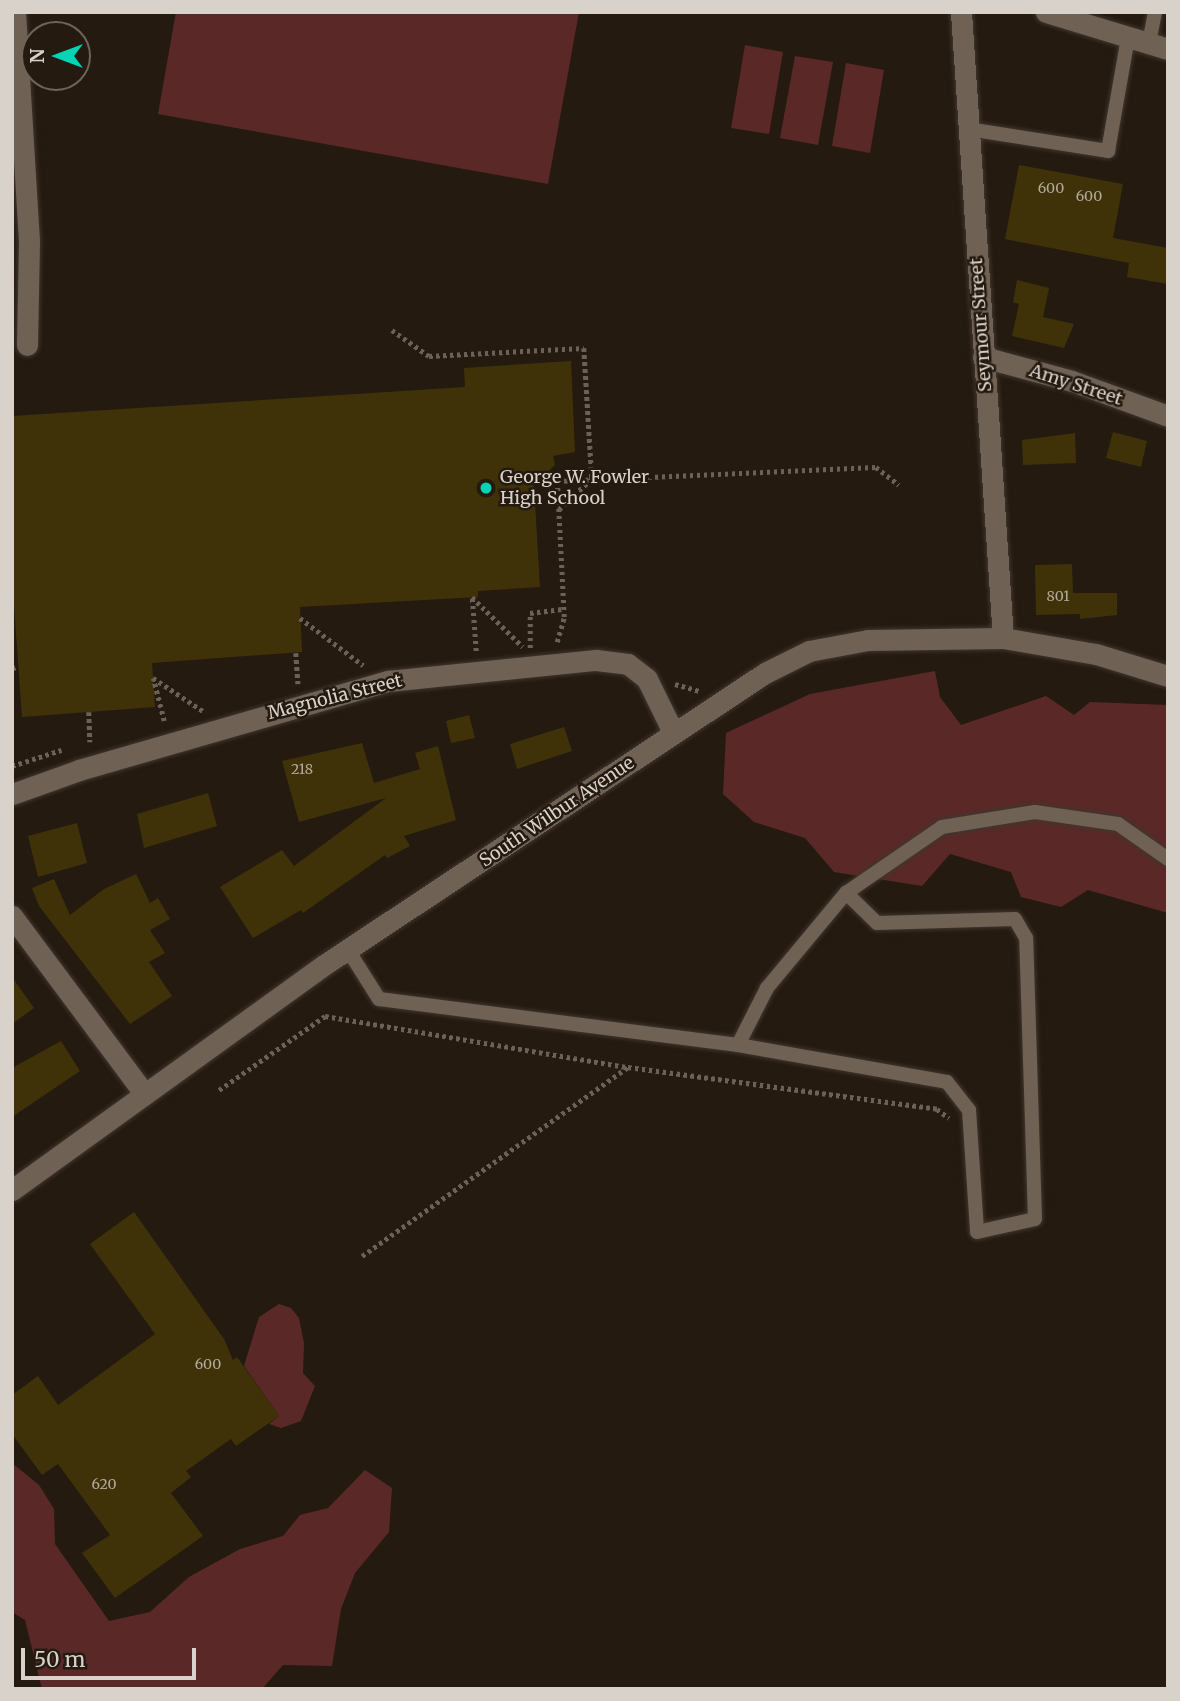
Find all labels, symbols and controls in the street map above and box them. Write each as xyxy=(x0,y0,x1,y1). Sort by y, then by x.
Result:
north arrow xyxy=(21,21,91,91)
text: N xyxy=(25,49,49,64)
house number: 600 xyxy=(1038,180,1064,196)
house number: 600 xyxy=(1076,188,1102,204)
street label: Seymour Street xyxy=(966,257,996,393)
street label: Amy Street xyxy=(1027,360,1125,410)
place label: George W. Fowler High School xyxy=(500,467,649,510)
marker: George W. Fowler High School xyxy=(478,480,494,496)
house number: 801 xyxy=(1046,588,1070,604)
street label: Magnolia Street xyxy=(266,670,404,724)
street label: South Wilbur Avenue xyxy=(475,752,639,872)
house number: 218 xyxy=(291,761,313,777)
house number: 600 xyxy=(195,1356,221,1372)
house number: 620 xyxy=(92,1476,116,1492)
scale bar xyxy=(24,1634,200,1678)
text: 50 m xyxy=(34,1646,85,1673)

